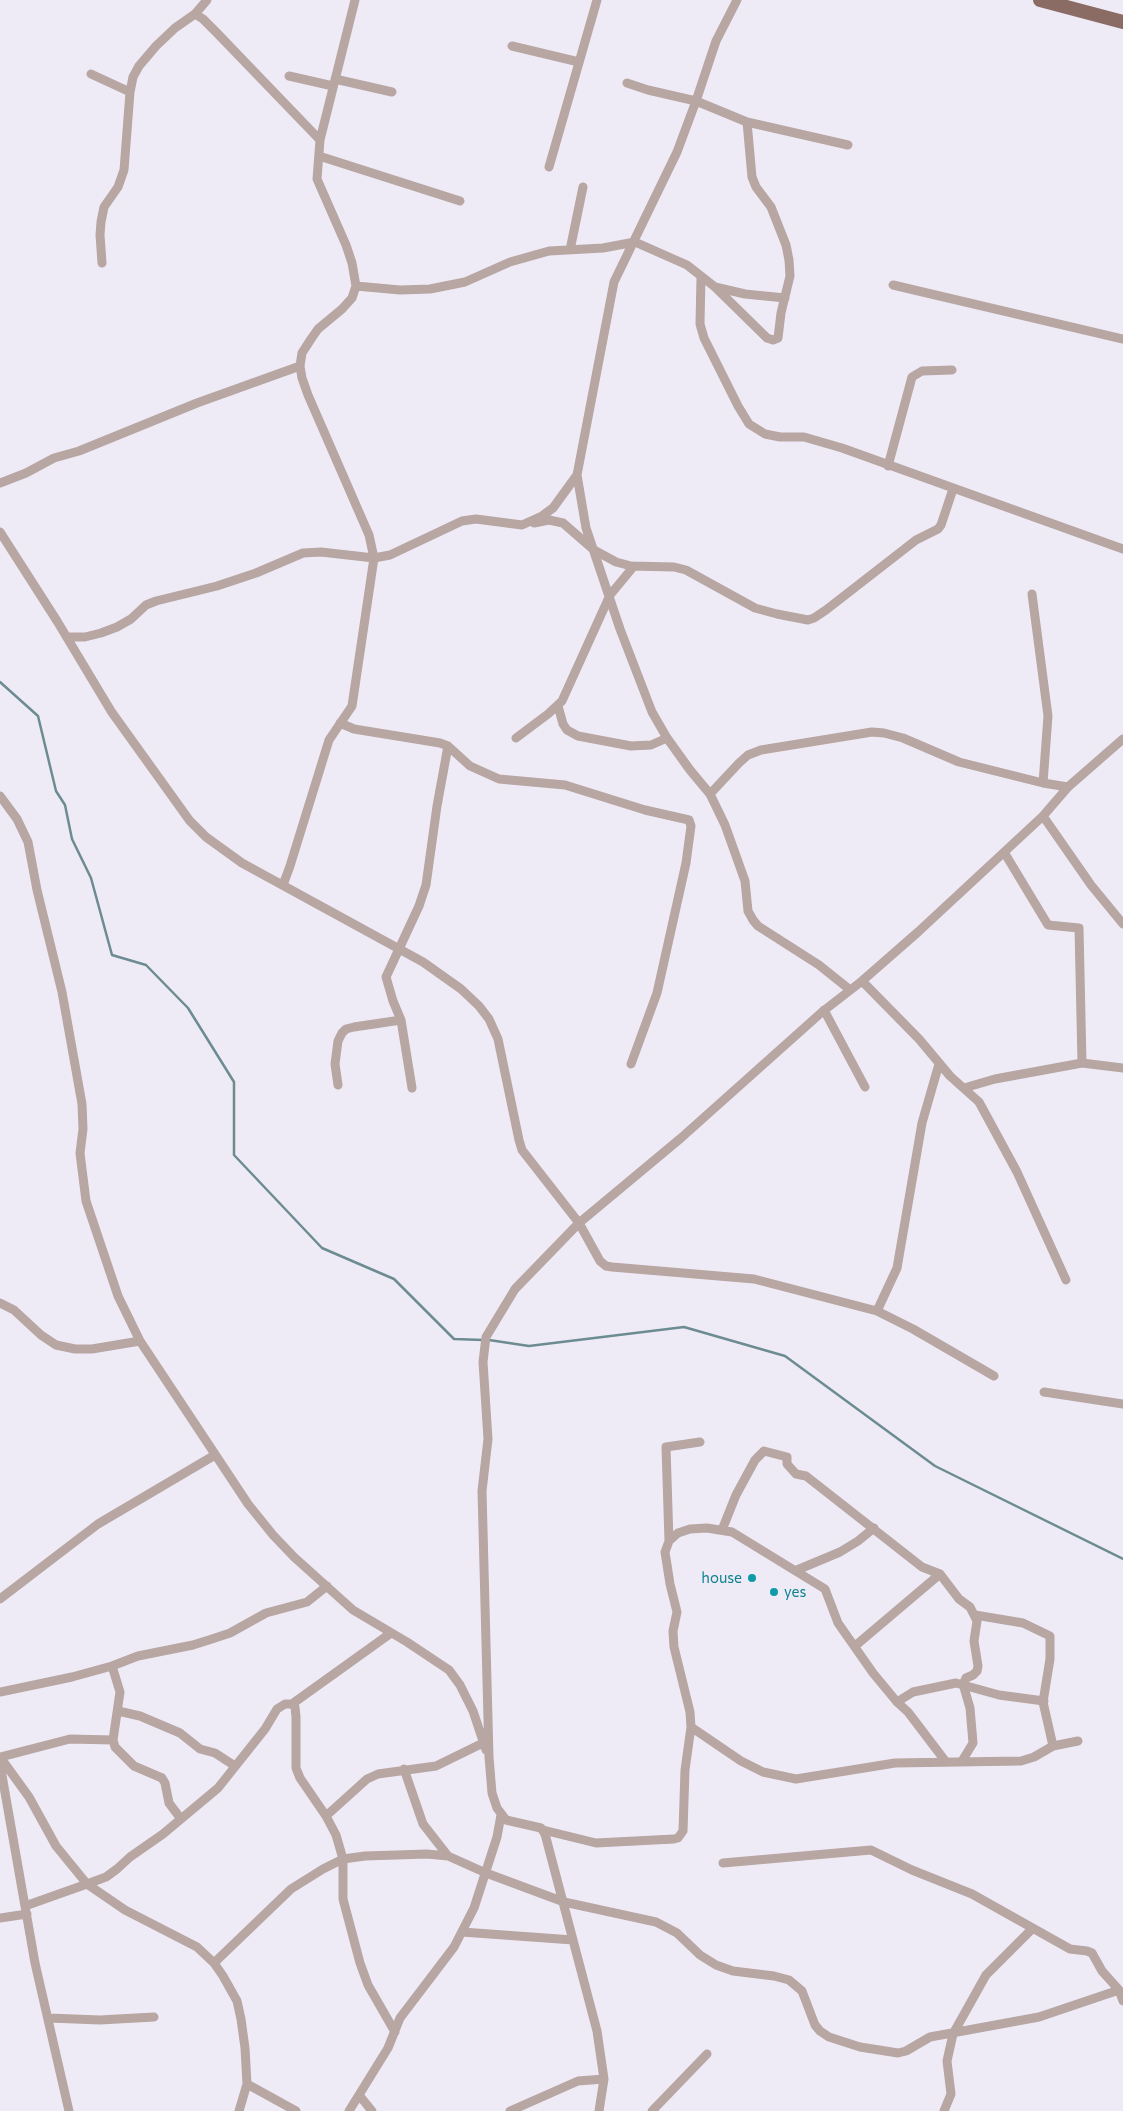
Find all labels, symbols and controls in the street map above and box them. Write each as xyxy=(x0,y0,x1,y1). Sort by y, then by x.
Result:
place label: house xyxy=(701,1569,742,1587)
marker: house xyxy=(746,1572,758,1584)
place label: yes xyxy=(784,1583,806,1601)
marker: yes xyxy=(768,1586,780,1598)

